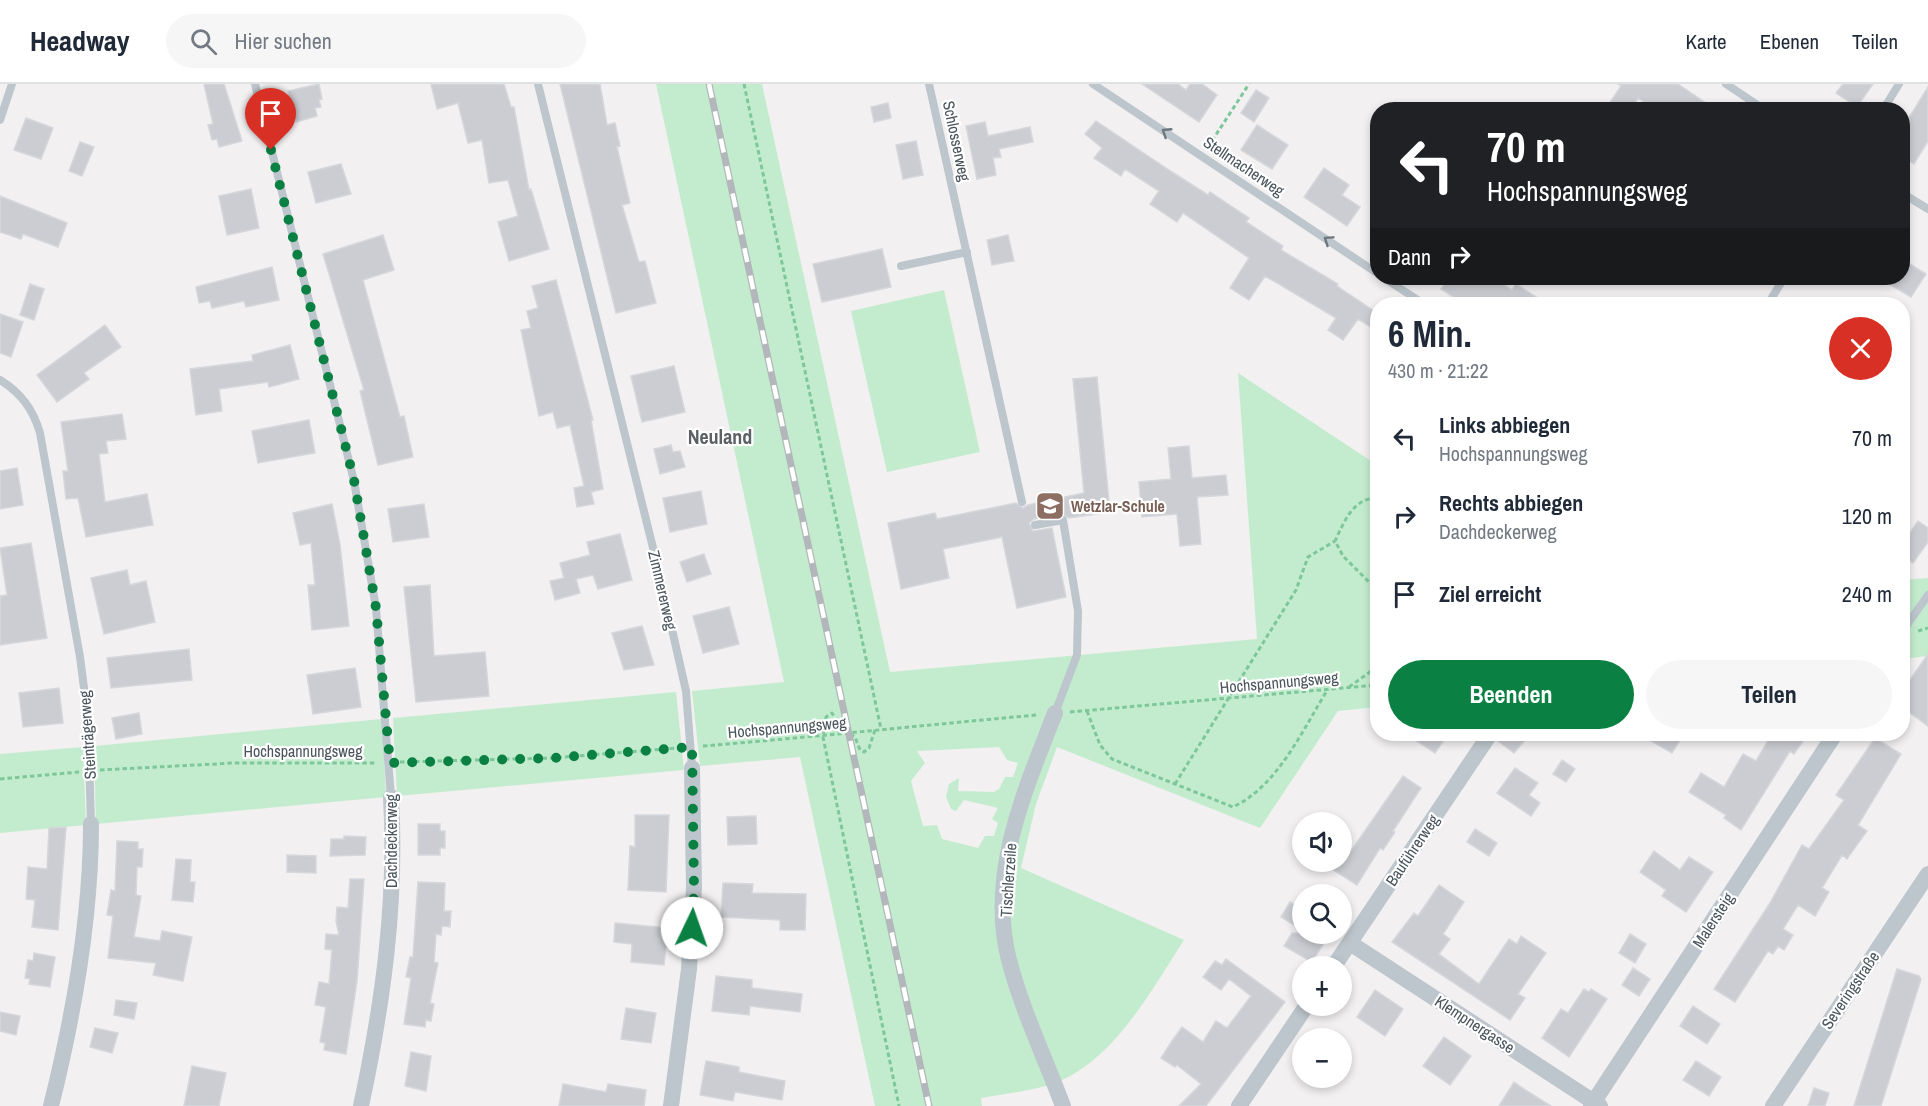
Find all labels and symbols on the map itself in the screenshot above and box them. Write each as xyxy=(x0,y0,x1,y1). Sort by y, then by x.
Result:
pin xyxy=(245,88,296,150)
street label: Schlosserweg xyxy=(938,99,976,184)
one-way arrow xyxy=(1162,128,1173,139)
street label: Stellmacherweg xyxy=(1199,131,1289,202)
one-way arrow xyxy=(1324,237,1335,248)
district label: Neuland xyxy=(688,423,752,450)
school or university icon: Wetzlar-Schule xyxy=(1034,490,1066,522)
place label: Wetzlar-Schule xyxy=(1071,495,1165,517)
street label: Zimmererweg xyxy=(643,548,683,633)
street label: Hochspannungsweg xyxy=(1219,666,1340,698)
street label: Steinträgerweg xyxy=(73,689,101,780)
street label: Hochspannungsweg xyxy=(727,711,848,743)
street label: Hochspannungsweg xyxy=(244,740,363,762)
street label: Dachdeckerweg xyxy=(380,793,402,888)
street label: Bauführerweg xyxy=(1380,809,1444,890)
street label: Tischlerzeile xyxy=(994,842,1022,918)
street label: Malersteig xyxy=(1687,888,1739,952)
position arrow xyxy=(660,896,724,960)
street label: Severingstraße xyxy=(1816,947,1884,1033)
street label: Klempnergasse xyxy=(1431,990,1519,1058)

